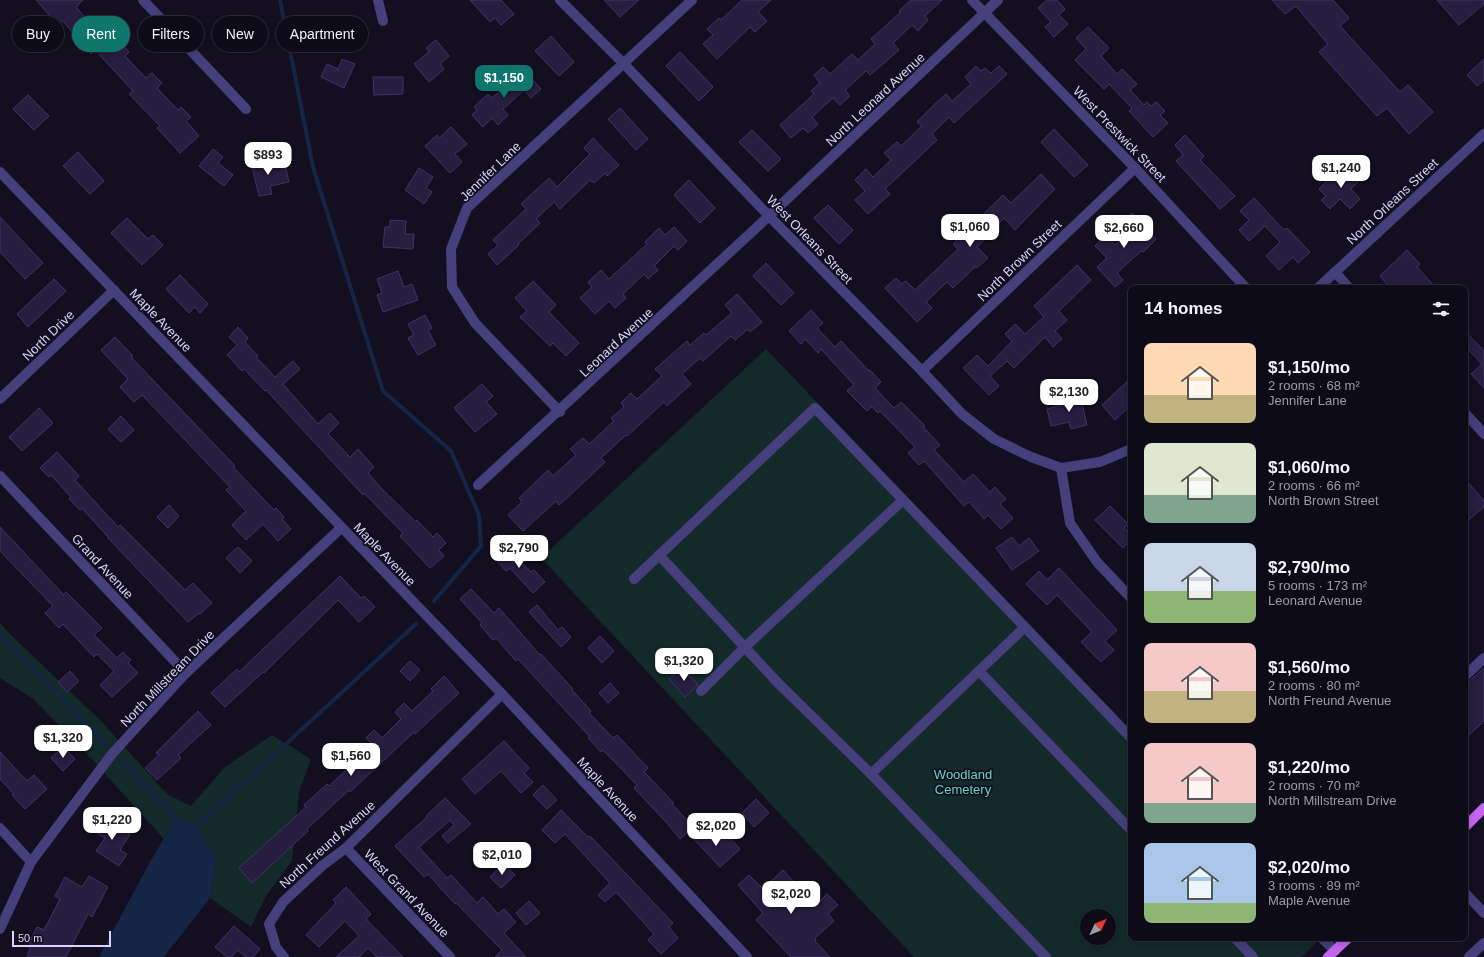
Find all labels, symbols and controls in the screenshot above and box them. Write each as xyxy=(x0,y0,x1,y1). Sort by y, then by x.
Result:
chip: Buy xyxy=(12,16,64,52)
chip: Rent xyxy=(72,16,130,52)
chip: Filters xyxy=(138,16,204,52)
chip: New xyxy=(212,16,268,52)
chip: Apartment xyxy=(276,16,368,52)
street label: North Leonard Avenue xyxy=(823,50,928,149)
pin: $1,150 xyxy=(471,65,537,99)
text: $1,150 xyxy=(484,70,524,85)
street label: West Prestwick Street xyxy=(1070,83,1169,185)
street label: Jennifer Lane xyxy=(457,139,524,204)
pin: $893 xyxy=(244,142,292,176)
text: $893 xyxy=(254,147,282,162)
pin: $1,240 xyxy=(1308,155,1374,189)
street label: North Orleans Street xyxy=(1344,155,1441,248)
text: $1,240 xyxy=(1321,160,1361,175)
street label: West Orleans Street xyxy=(764,192,856,287)
pin: $1,060 xyxy=(937,214,1003,248)
pin: $2,660 xyxy=(1091,215,1157,249)
street label: North Brown Street xyxy=(974,216,1065,304)
text: $1,060 xyxy=(950,219,990,234)
text: $2,660 xyxy=(1104,220,1144,235)
street label: Maple Avenue xyxy=(127,286,195,355)
icon: filters xyxy=(1430,298,1452,320)
text: 14 homes xyxy=(1144,299,1222,318)
street label: Leonard Avenue xyxy=(577,305,656,380)
street label: North Drive xyxy=(19,307,77,364)
text: $1,150/mo xyxy=(1268,358,1350,377)
icon: home xyxy=(1176,359,1224,407)
text: 2 rooms · 68 m² xyxy=(1268,378,1360,393)
pin: $2,130 xyxy=(1036,379,1102,413)
text: $2,130 xyxy=(1049,384,1089,399)
text: Jennifer Lane xyxy=(1268,393,1347,408)
text: $1,060/mo xyxy=(1268,458,1350,477)
icon: home xyxy=(1176,459,1224,507)
text: 2 rooms · 66 m² xyxy=(1268,478,1360,493)
text: North Brown Street xyxy=(1268,493,1379,508)
street label: Maple Avenue xyxy=(351,520,419,589)
street label: Grand Avenue xyxy=(69,531,136,602)
pin: $2,790 xyxy=(486,535,552,569)
text: $2,790 xyxy=(499,540,539,555)
text: $2,790/mo xyxy=(1268,558,1350,577)
icon: home xyxy=(1176,559,1224,607)
text: 5 rooms · 173 m² xyxy=(1268,578,1367,593)
text: Leonard Avenue xyxy=(1268,593,1362,608)
street label: North Millstream Drive xyxy=(117,627,217,730)
pin: $1,320 xyxy=(651,648,717,682)
text: $1,320 xyxy=(664,653,704,668)
text: $1,560/mo xyxy=(1268,658,1350,677)
icon: home xyxy=(1176,659,1224,707)
text: 2 rooms · 80 m² xyxy=(1268,678,1360,693)
text: North Freund Avenue xyxy=(1268,693,1391,708)
pin: $1,320 xyxy=(30,725,96,759)
text: $1,320 xyxy=(43,730,83,745)
pin: $1,560 xyxy=(318,743,384,777)
text: $1,560 xyxy=(331,748,371,763)
street label: Maple Avenue xyxy=(574,754,641,825)
text: $1,220/mo xyxy=(1268,758,1350,777)
icon: home xyxy=(1176,759,1224,807)
park label: Woodland Cemetery xyxy=(934,767,992,797)
text: 2 rooms · 70 m² xyxy=(1268,778,1360,793)
text: North Millstream Drive xyxy=(1268,793,1397,808)
street label: North Freund Avenue xyxy=(276,798,378,891)
pin: $1,220 xyxy=(79,807,145,841)
text: $1,220 xyxy=(92,812,132,827)
pin: $2,020 xyxy=(683,813,749,847)
text: $2,020 xyxy=(696,818,736,833)
pin: $2,010 xyxy=(469,842,535,876)
street label: West Grand Avenue xyxy=(361,846,452,940)
text: $2,010 xyxy=(482,847,522,862)
text: $2,020/mo xyxy=(1268,858,1350,877)
icon: home xyxy=(1176,859,1224,907)
text: 3 rooms · 89 m² xyxy=(1268,878,1360,893)
pin: $2,020 xyxy=(758,881,824,915)
text: $2,020 xyxy=(771,886,811,901)
text: Maple Avenue xyxy=(1268,893,1350,908)
north arrow xyxy=(1080,909,1116,945)
map controls xyxy=(1080,909,1116,945)
scale bar xyxy=(12,929,111,948)
text: 50 m xyxy=(18,932,42,944)

